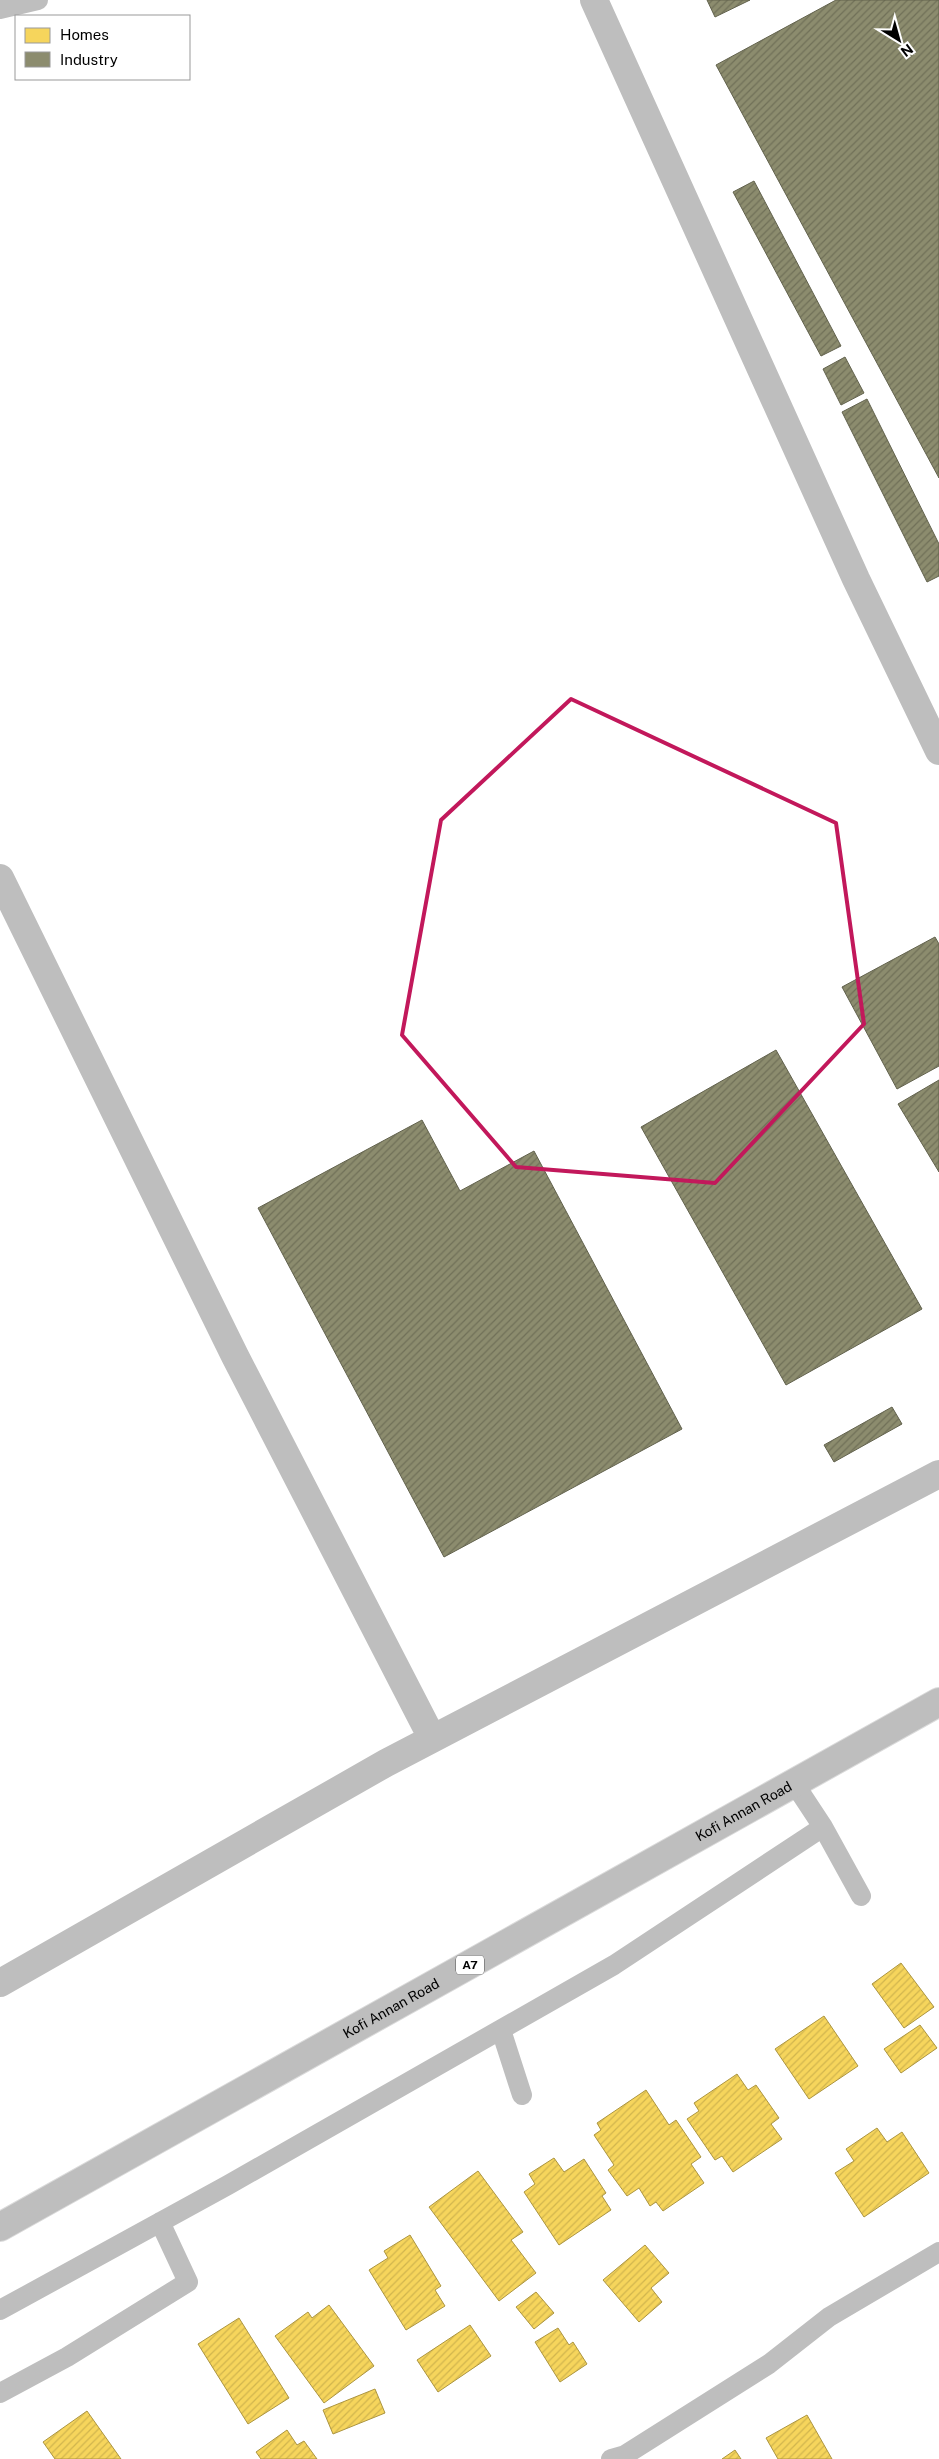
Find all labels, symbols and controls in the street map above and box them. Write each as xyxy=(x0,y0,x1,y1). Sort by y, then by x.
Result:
legend xyxy=(15,15,190,80)
north arrow xyxy=(874,15,924,65)
text: Homes xyxy=(60,26,109,43)
text: N xyxy=(898,41,916,60)
text: Industry xyxy=(60,51,118,68)
street label: Kofi Annan Road xyxy=(693,1778,795,1844)
road number: A7 xyxy=(456,1956,484,1974)
street label: Kofi Annan Road xyxy=(340,1975,442,2042)

